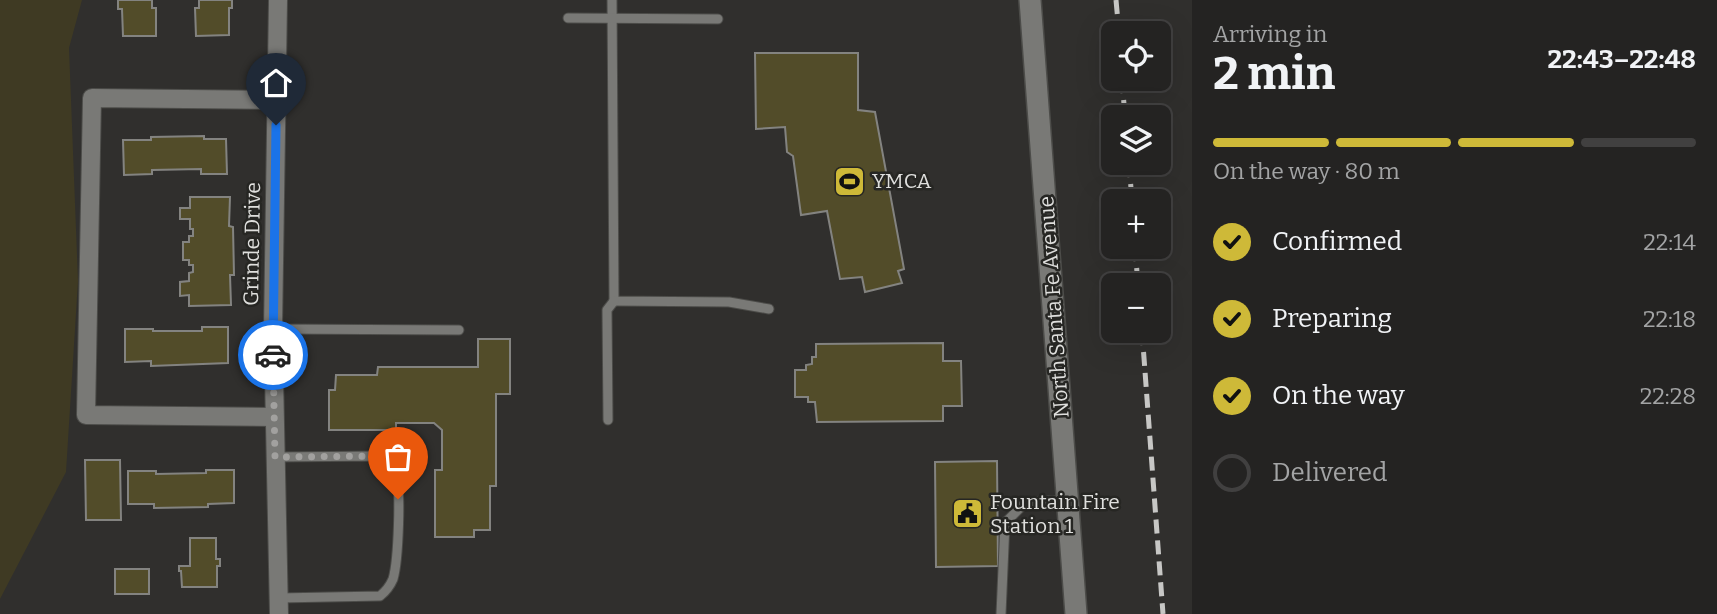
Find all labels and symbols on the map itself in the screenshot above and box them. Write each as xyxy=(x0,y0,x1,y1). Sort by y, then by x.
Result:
pin xyxy=(246,53,306,125)
sports icon: YMCA xyxy=(832,164,866,198)
place label: YMCA xyxy=(872,168,931,194)
street label: Grinde Drive xyxy=(238,182,266,306)
street label: North Santa Fe Avenue xyxy=(1033,195,1075,419)
courier xyxy=(238,320,308,390)
pin xyxy=(368,427,428,499)
place label: Fountain Fire Station 1 xyxy=(990,489,1120,539)
public building icon: Fountain Fire Station 1 xyxy=(950,497,984,531)

